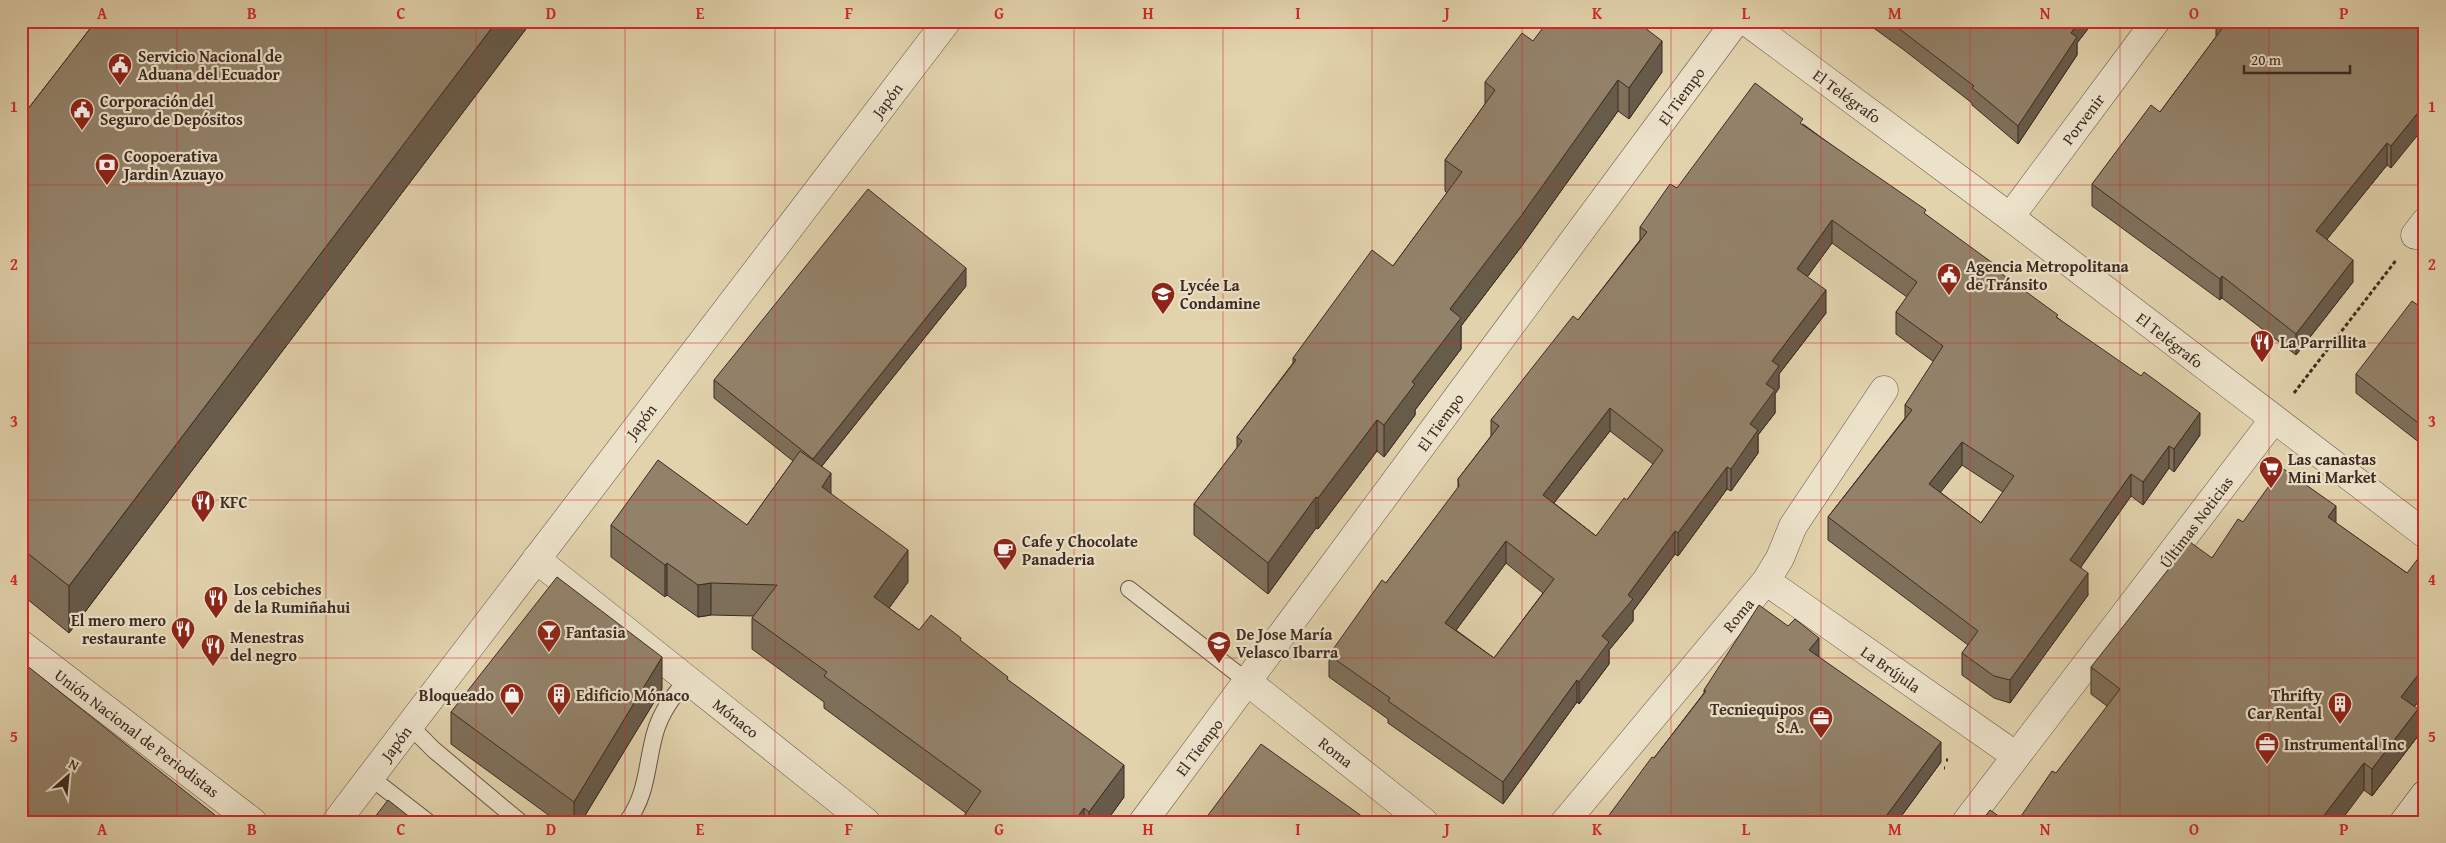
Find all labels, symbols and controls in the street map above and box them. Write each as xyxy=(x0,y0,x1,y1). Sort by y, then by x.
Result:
text: A xyxy=(97,1,108,25)
text: B xyxy=(247,1,257,25)
text: C xyxy=(396,1,406,25)
text: D xyxy=(546,1,556,25)
text: E xyxy=(696,1,705,25)
text: F xyxy=(845,1,853,25)
text: G xyxy=(994,1,1004,25)
text: H xyxy=(1142,1,1154,25)
text: I xyxy=(1295,1,1301,25)
text: J xyxy=(1441,1,1450,25)
text: K xyxy=(1592,1,1603,25)
text: L xyxy=(1742,1,1751,25)
text: M xyxy=(1888,1,1902,25)
text: N xyxy=(2040,1,2051,25)
text: O xyxy=(2189,1,2199,25)
text: P xyxy=(2339,1,2349,25)
scale bar xyxy=(2244,42,2350,74)
place label: Servicio Nacional de Aduana del Ecuador xyxy=(138,44,282,86)
text: 20 m xyxy=(2251,49,2282,70)
public building icon: Servicio Nacional de Aduana del Ecuador xyxy=(107,52,133,86)
street label: El Tiempo xyxy=(1652,62,1710,130)
street label: El Telégrafo xyxy=(1808,63,1886,129)
street label: Japón xyxy=(865,77,908,124)
street label: Porvenir xyxy=(2056,88,2110,150)
place label: Corporación del Seguro de Depósitos xyxy=(100,89,243,131)
text: 1 xyxy=(10,94,18,118)
text: 1 xyxy=(2428,94,2436,118)
public building icon: Corporación del Seguro de Depósitos xyxy=(69,97,95,131)
place label: Coopoerativa Jardin Azuayo xyxy=(121,144,224,186)
bank icon: Coopoerativa Jardin Azuayo xyxy=(94,152,120,186)
text: 2 xyxy=(10,252,18,276)
text: 2 xyxy=(2428,252,2436,276)
place label: Agencia Metropolitana de Tránsito xyxy=(1966,254,2130,296)
public building icon: Agencia Metropolitana de Tránsito xyxy=(1936,262,1962,296)
place label: Lycée La Condamine xyxy=(1180,273,1261,315)
school or university icon: Lycée La Condamine xyxy=(1150,281,1176,315)
street label: El Telégrafo xyxy=(2131,306,2209,374)
restaurant icon: La Parrillita xyxy=(2249,329,2275,363)
place label: La Parrillita xyxy=(2280,330,2367,354)
street label: El Tiempo xyxy=(1411,388,1469,456)
street label: Japón xyxy=(619,398,662,445)
text: 3 xyxy=(10,409,18,433)
text: 3 xyxy=(2428,409,2436,433)
place label: Las canastas Mini Market xyxy=(2288,447,2377,489)
supermarket icon: Las canastas Mini Market xyxy=(2258,455,2284,489)
street label: Últimas Noticias xyxy=(2153,471,2239,573)
restaurant icon: KFC xyxy=(190,489,216,523)
place label: KFC xyxy=(220,490,247,514)
place label: Cafe y Chocolate Panaderia xyxy=(1022,529,1138,571)
cafe icon: Cafe y Chocolate Panaderia xyxy=(992,537,1018,571)
text: 4 xyxy=(10,567,18,591)
text: 4 xyxy=(2428,567,2436,591)
place label: Los cebiches de la Rumiñahui xyxy=(234,577,350,619)
restaurant icon: Los cebiches de la Rumiñahui xyxy=(203,585,229,619)
street label: Roma xyxy=(1717,592,1760,637)
place label: El mero mero restaurante xyxy=(71,608,166,650)
restaurant icon: El mero mero restaurante xyxy=(170,616,196,650)
bar icon: Fantasia xyxy=(536,619,562,653)
place label: Fantasia xyxy=(566,620,626,644)
place label: De Jose María Velasco Ibarra xyxy=(1236,622,1339,664)
place label: Menestras del negro xyxy=(230,625,304,667)
school or university icon: De Jose María Velasco Ibarra xyxy=(1206,630,1232,664)
restaurant icon: Menestras del negro xyxy=(200,633,226,667)
street label: La Brújula xyxy=(1856,640,1926,699)
street label: Unión Nacional de Periodistas xyxy=(51,665,223,801)
shop icon: Bloqueado xyxy=(499,682,525,716)
building icon: Edificio Mónaco xyxy=(546,682,572,716)
place label: Bloqueado xyxy=(419,683,494,707)
place label: Edificio Mónaco xyxy=(576,683,690,707)
place label: Thrifty Car Rental xyxy=(2247,683,2323,725)
building icon: Thrifty Car Rental xyxy=(2327,691,2353,725)
street label: Mónaco xyxy=(708,692,764,744)
place label: Tecniequipos S.A. xyxy=(1710,697,1804,739)
office icon: Tecniequipos S.A. xyxy=(1808,705,1834,739)
street label: El Tiempo xyxy=(1169,713,1229,781)
street label: Japón xyxy=(374,720,417,767)
text: 5 xyxy=(10,724,18,748)
text: 5 xyxy=(2428,724,2436,748)
street label: Roma xyxy=(1314,731,1359,773)
office icon: Instrumental Inc xyxy=(2254,731,2280,765)
place label: Instrumental Inc xyxy=(2284,732,2405,756)
north arrow xyxy=(42,750,92,800)
text: A xyxy=(97,817,108,841)
text: B xyxy=(247,817,257,841)
text: C xyxy=(396,817,406,841)
text: D xyxy=(546,817,556,841)
text: E xyxy=(696,817,705,841)
text: F xyxy=(845,817,853,841)
text: G xyxy=(994,817,1004,841)
text: H xyxy=(1142,817,1154,841)
text: I xyxy=(1295,817,1301,841)
text: J xyxy=(1441,817,1450,841)
text: K xyxy=(1592,817,1603,841)
text: L xyxy=(1742,817,1751,841)
text: M xyxy=(1888,817,1902,841)
text: N xyxy=(2040,817,2051,841)
text: O xyxy=(2189,817,2199,841)
text: P xyxy=(2339,817,2349,841)

